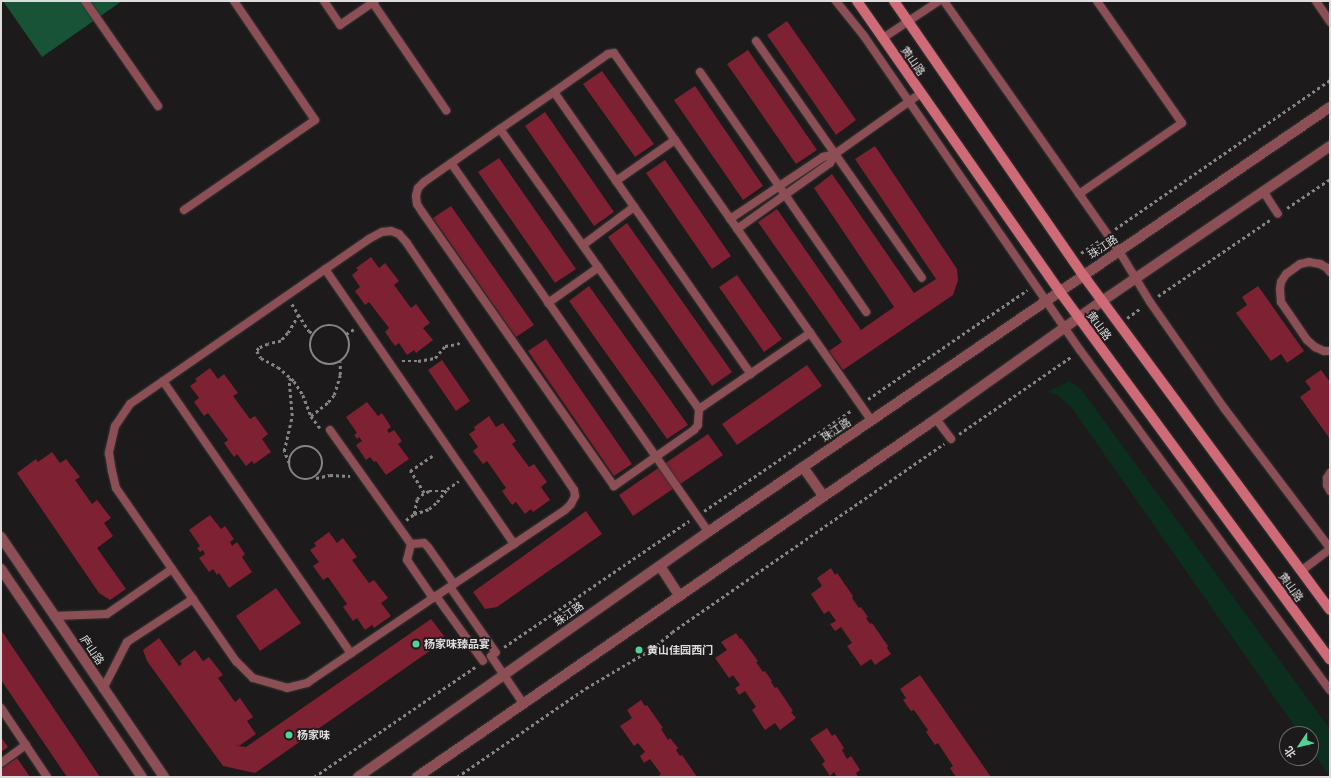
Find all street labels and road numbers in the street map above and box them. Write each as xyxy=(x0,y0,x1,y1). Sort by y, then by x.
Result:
street label: 黄山路 xyxy=(898,44,928,78)
street label: 珠江路 xyxy=(1086,232,1120,262)
street label: 黄山路 xyxy=(1084,309,1114,343)
street label: 珠江路 xyxy=(819,415,853,445)
street label: 黄山路 xyxy=(1276,570,1306,604)
street label: 珠江路 xyxy=(552,599,586,629)
street label: 庐山路 xyxy=(77,633,107,667)

